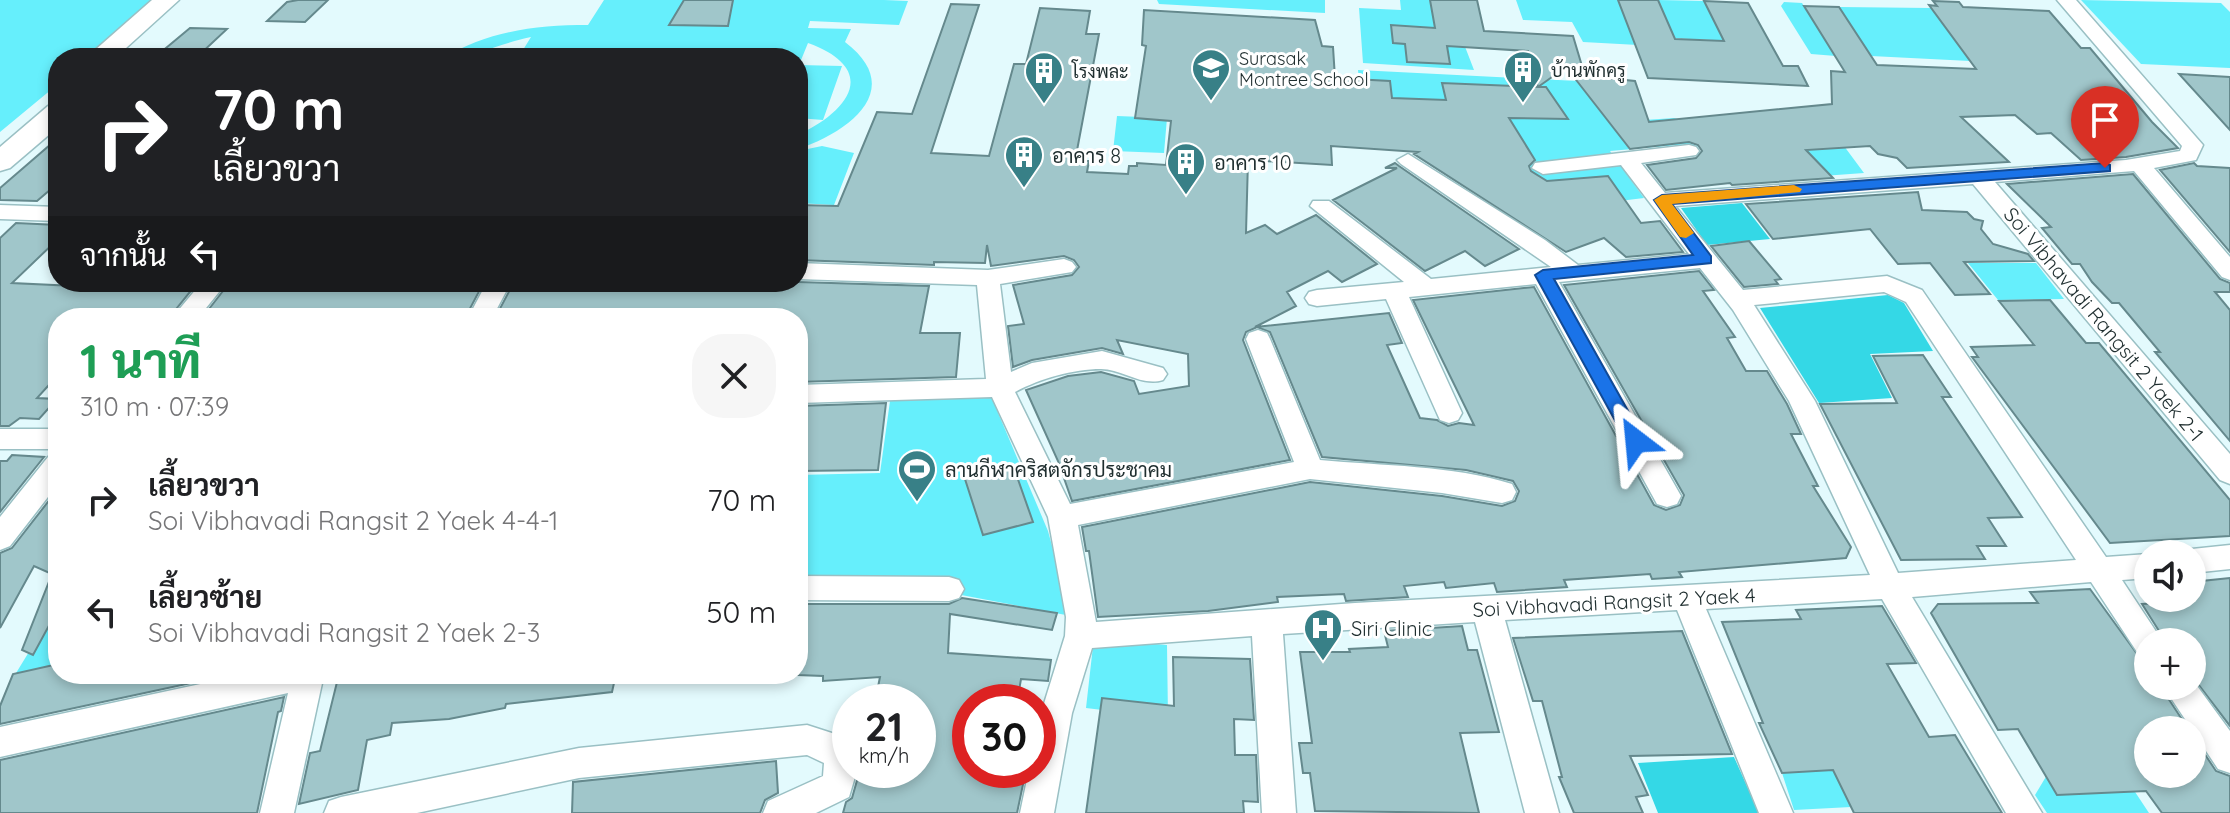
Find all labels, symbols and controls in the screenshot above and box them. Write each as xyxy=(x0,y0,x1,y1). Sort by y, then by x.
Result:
school or university icon: Surasak Montree School xyxy=(1190,47,1232,102)
place label: Surasak Montree School xyxy=(1239,47,1369,91)
building icon: บ้านพักครู xyxy=(1502,49,1544,104)
building icon: โรงพละ xyxy=(1023,50,1065,105)
place label: โรงพละ xyxy=(1071,59,1129,83)
place label: บ้านพักครู xyxy=(1551,59,1626,84)
text: 70 m xyxy=(212,74,344,144)
icon: right xyxy=(80,80,184,184)
pin xyxy=(2071,86,2139,168)
icon: arrive xyxy=(2083,98,2127,142)
building icon: อาคาร 8 xyxy=(1003,134,1045,189)
building icon: อาคาร 10 xyxy=(1165,141,1207,196)
place label: อาคาร 8 xyxy=(1052,143,1121,168)
text: เลี้ยวขวา xyxy=(212,145,340,190)
place label: อาคาร 10 xyxy=(1214,150,1292,175)
street label: Soi Vibhavadi Rangsit 2 Yaek 2-1 xyxy=(1999,202,2209,446)
icon: left xyxy=(183,232,227,276)
text: จากนั้น xyxy=(80,236,167,274)
text: 1 นาที xyxy=(80,330,201,390)
button: close xyxy=(692,334,776,418)
text: 310 m · 07:39 xyxy=(80,390,229,423)
position arrow xyxy=(1594,399,1678,483)
sports icon: ลานกีฬาคริสตจักรประชาคม xyxy=(896,448,938,503)
place label: ลานกีฬาคริสตจักรประชาคม xyxy=(945,457,1172,482)
text: เลี้ยวขวา xyxy=(148,466,260,504)
icon: right xyxy=(80,478,124,522)
text: 70 m xyxy=(707,481,776,519)
text: Soi Vibhavadi Rangsit 2 Yaek 4-4-1 xyxy=(148,504,558,537)
map controls xyxy=(2134,540,2206,788)
button: sound xyxy=(2134,540,2206,612)
text: เลี้ยวซ้าย xyxy=(148,578,262,616)
street label: Soi Vibhavadi Rangsit 2 Yaek 4 xyxy=(1472,582,1756,622)
icon: left xyxy=(80,590,124,634)
text: 50 m xyxy=(706,593,776,631)
hospital icon: Siri Clinic xyxy=(1302,607,1344,662)
text: Soi Vibhavadi Rangsit 2 Yaek 2-3 xyxy=(148,616,540,649)
place label: Siri Clinic xyxy=(1351,616,1432,641)
button: + xyxy=(2134,628,2206,700)
speed limit sign: 30 xyxy=(952,684,1056,788)
text: 21 xyxy=(865,701,903,751)
button: − xyxy=(2134,716,2206,788)
text: km/h xyxy=(859,743,909,768)

